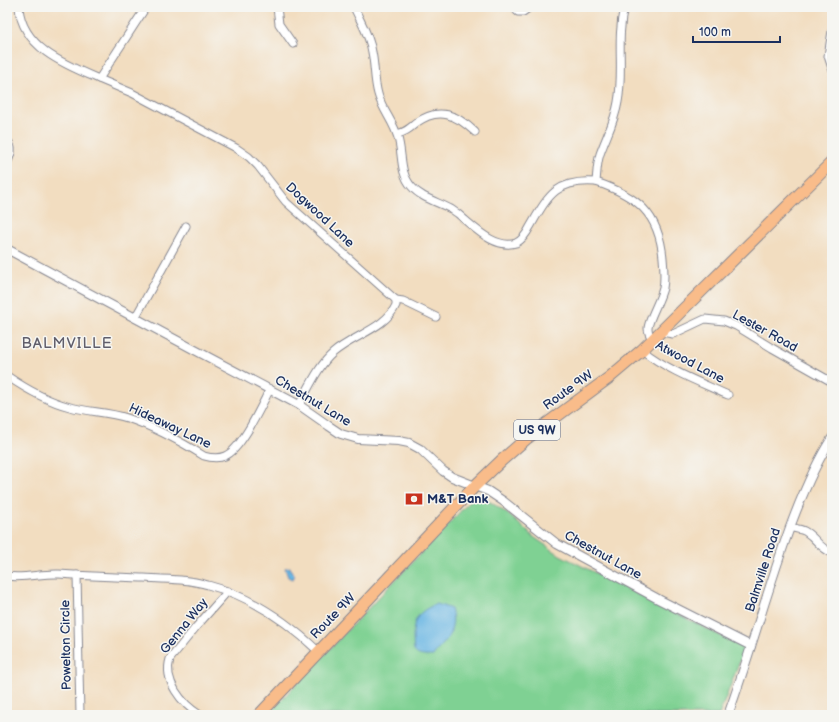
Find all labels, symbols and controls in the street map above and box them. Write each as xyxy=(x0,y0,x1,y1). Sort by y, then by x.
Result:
scale bar xyxy=(693,18,780,44)
text: 100 m xyxy=(699,25,731,40)
street label: Dogwood Lane xyxy=(282,179,358,251)
street label: Lester Road xyxy=(730,307,800,355)
district label: BALMVILLE xyxy=(21,334,113,353)
street label: Atwood Lane xyxy=(653,337,727,387)
street label: Route 9W xyxy=(540,366,596,413)
street label: Chestnut Lane xyxy=(272,372,354,430)
street label: Hideaway Lane xyxy=(126,400,214,452)
road number: US 9W xyxy=(514,420,560,440)
bank icon: M&T Bank xyxy=(404,489,424,509)
place label: M&T Bank xyxy=(427,491,489,507)
street label: Balmville Road xyxy=(742,526,784,614)
street label: Chestnut Lane xyxy=(561,527,645,583)
street label: Route 9W xyxy=(307,590,359,642)
street label: Genna Way xyxy=(157,595,211,657)
street label: Powelton Circle xyxy=(57,599,75,690)

